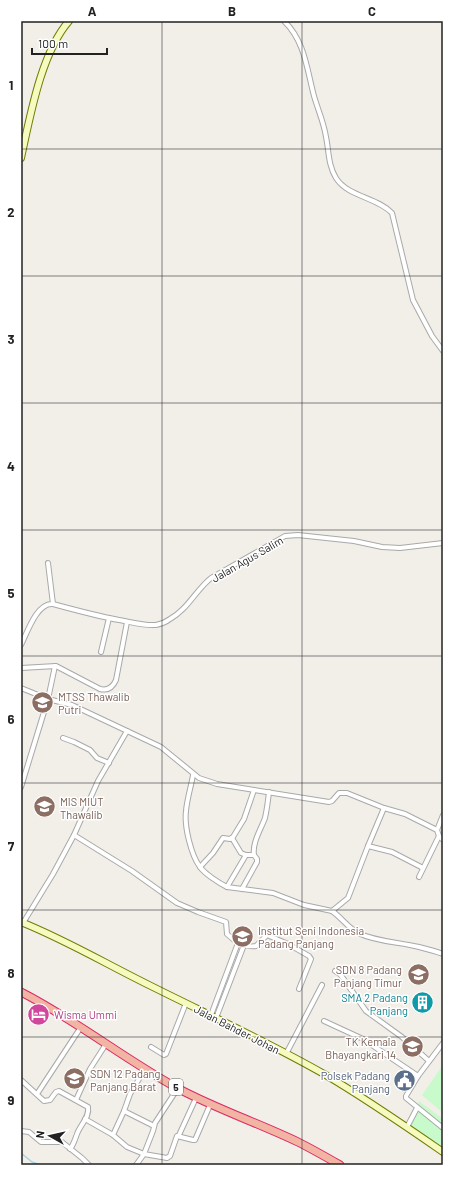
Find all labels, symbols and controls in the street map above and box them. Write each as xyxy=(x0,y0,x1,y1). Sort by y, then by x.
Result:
text: A xyxy=(88,3,97,19)
text: B xyxy=(228,3,236,19)
text: C xyxy=(368,3,376,19)
scale bar xyxy=(32,30,107,56)
text: 100 m xyxy=(38,36,68,50)
text: 1 xyxy=(9,77,13,93)
text: 2 xyxy=(7,204,15,220)
text: 3 xyxy=(7,331,15,347)
text: 4 xyxy=(7,458,15,474)
street label: Jalan Agus Salim xyxy=(209,533,285,585)
text: 5 xyxy=(7,585,15,601)
school or university icon: MTSS Thawalib Putri xyxy=(30,689,56,715)
place label: MTSS Thawalib Putri xyxy=(58,690,130,716)
text: 6 xyxy=(8,711,15,727)
school or university icon: MIS MIUT Thawalib xyxy=(32,794,58,820)
place label: MIS MIUT Thawalib xyxy=(60,795,103,821)
text: 7 xyxy=(8,838,15,854)
school or university icon: Institut Seni Indonesia Padang Panjang xyxy=(230,923,256,949)
place label: Institut Seni Indonesia Padang Panjang xyxy=(258,924,364,950)
school or university icon: SDN 8 Padang Panjang Timur xyxy=(405,962,431,988)
place label: SDN 8 Padang Panjang Timur xyxy=(334,963,402,989)
text: 8 xyxy=(7,965,15,981)
building icon: SMA 2 Padang Panjang xyxy=(410,990,436,1016)
place label: SMA 2 Padang Panjang xyxy=(341,991,408,1017)
hotel icon: Wisma Ummi xyxy=(26,1001,52,1027)
street label: Jalan Bahder Johan xyxy=(192,1002,282,1056)
place label: Wisma Ummi xyxy=(54,1008,117,1021)
school or university icon: TK Kemala Bhayangkari 14 xyxy=(399,1034,425,1060)
place label: TK Kemala Bhayangkari 14 xyxy=(325,1035,396,1061)
school or university icon: SDN 12 Padang Panjang Barat xyxy=(61,1066,87,1092)
place label: SDN 12 Padang Panjang Barat xyxy=(90,1067,160,1093)
public building icon: Polsek Padang Panjang xyxy=(392,1068,418,1094)
place label: Polsek Padang Panjang xyxy=(321,1069,390,1095)
road number: 5 xyxy=(169,1079,183,1095)
text: 9 xyxy=(8,1092,15,1108)
north arrow xyxy=(30,1116,70,1156)
text: N xyxy=(33,1130,47,1139)

